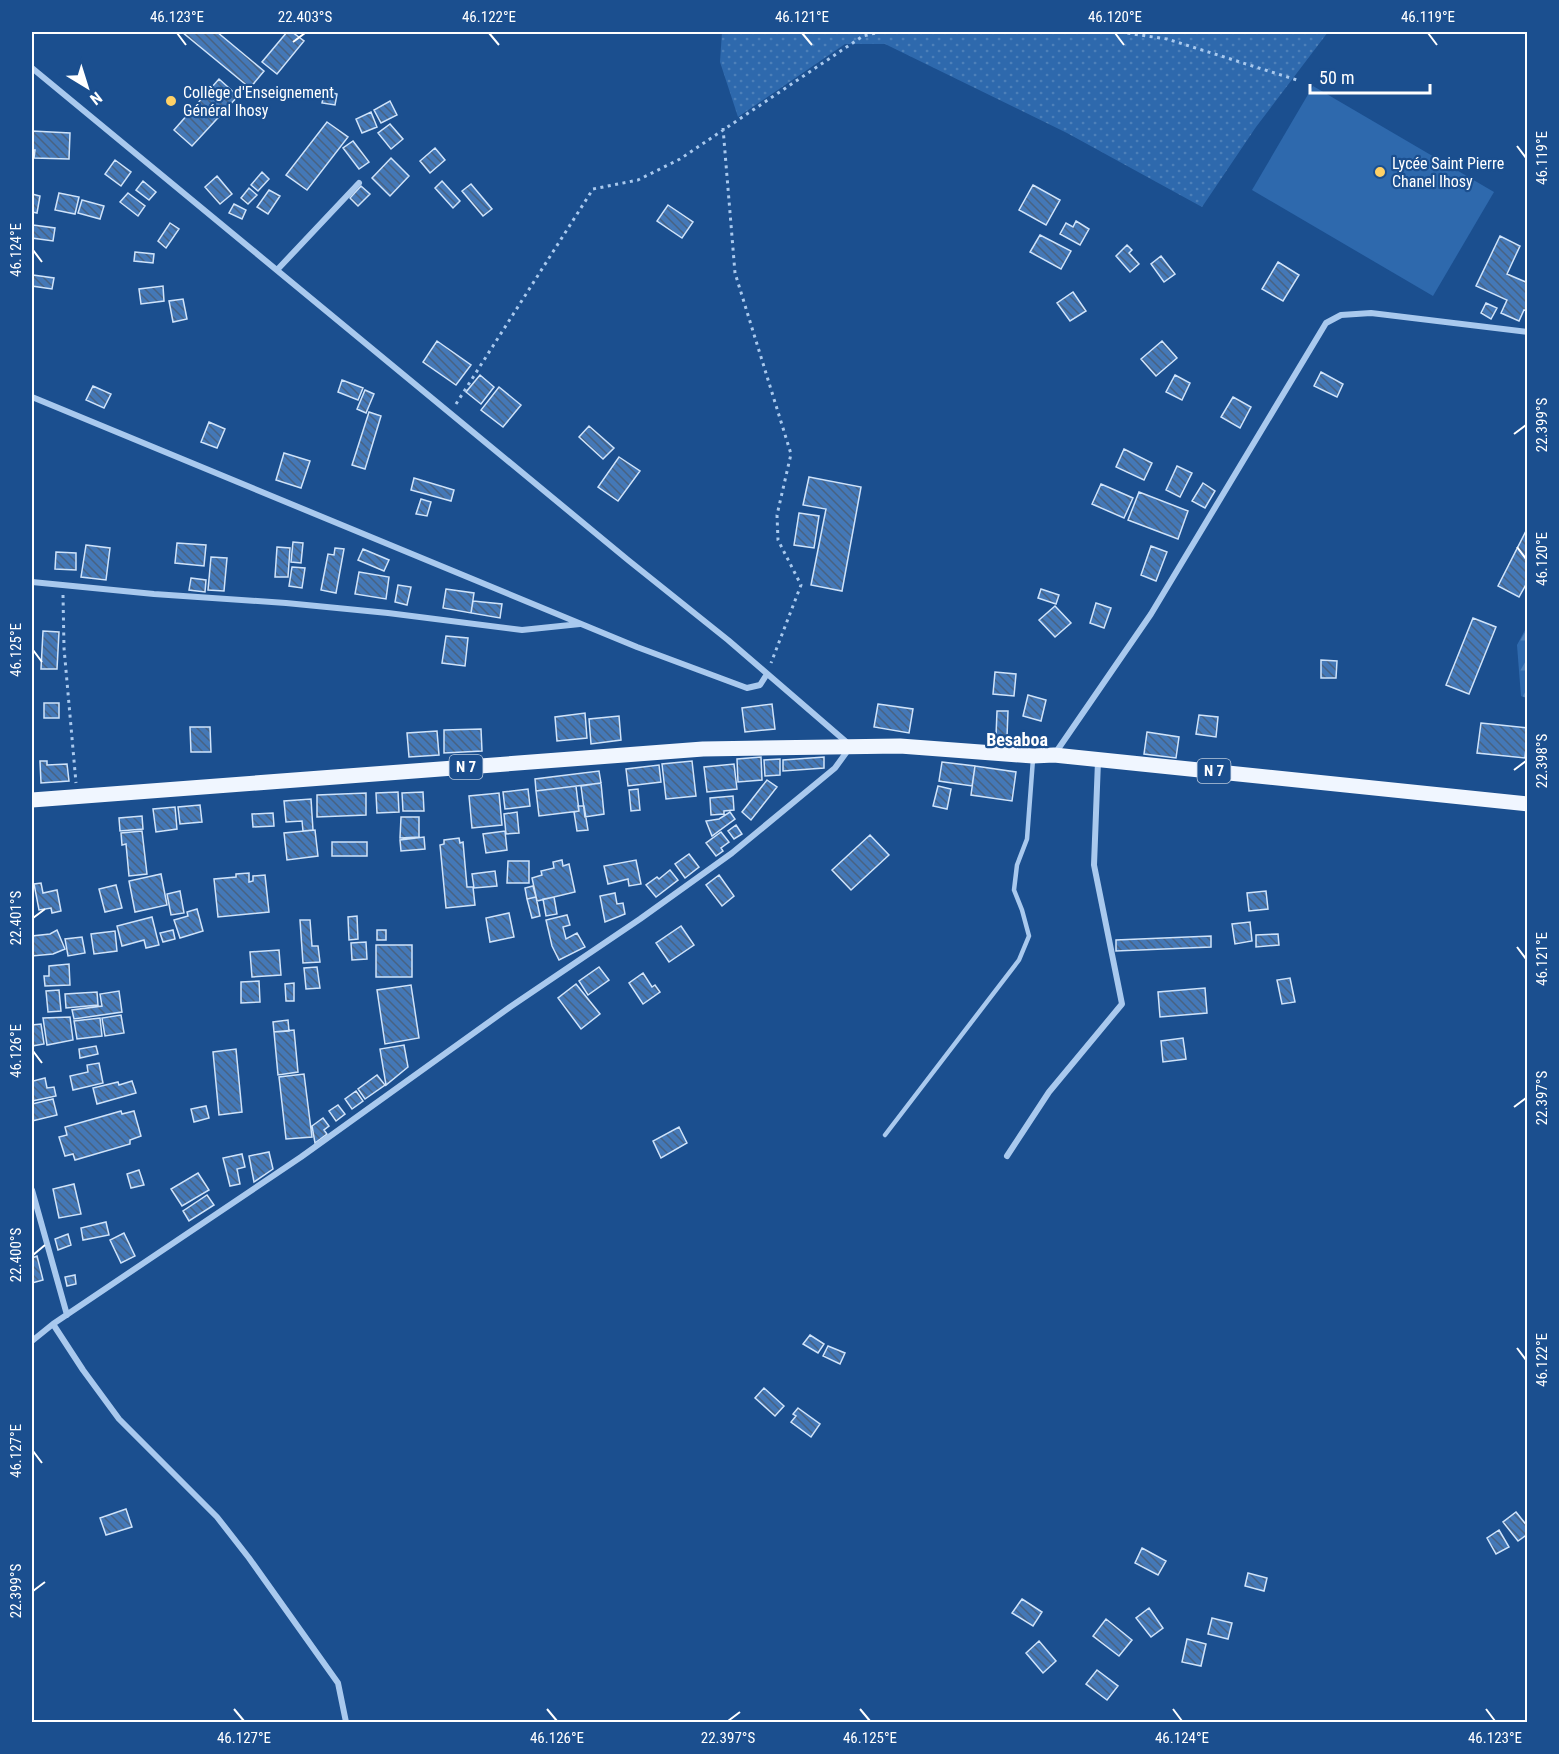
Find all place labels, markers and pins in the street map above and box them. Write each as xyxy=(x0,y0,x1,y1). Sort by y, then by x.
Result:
place label: Collège d'Enseignement Général Ihosy xyxy=(183,83,334,120)
marker: Collège d'Enseignement Général Ihosy xyxy=(164,94,178,108)
place label: Lycée Saint Pierre Chanel Ihosy xyxy=(1392,154,1504,191)
marker: Lycée Saint Pierre Chanel Ihosy xyxy=(1373,165,1387,179)

